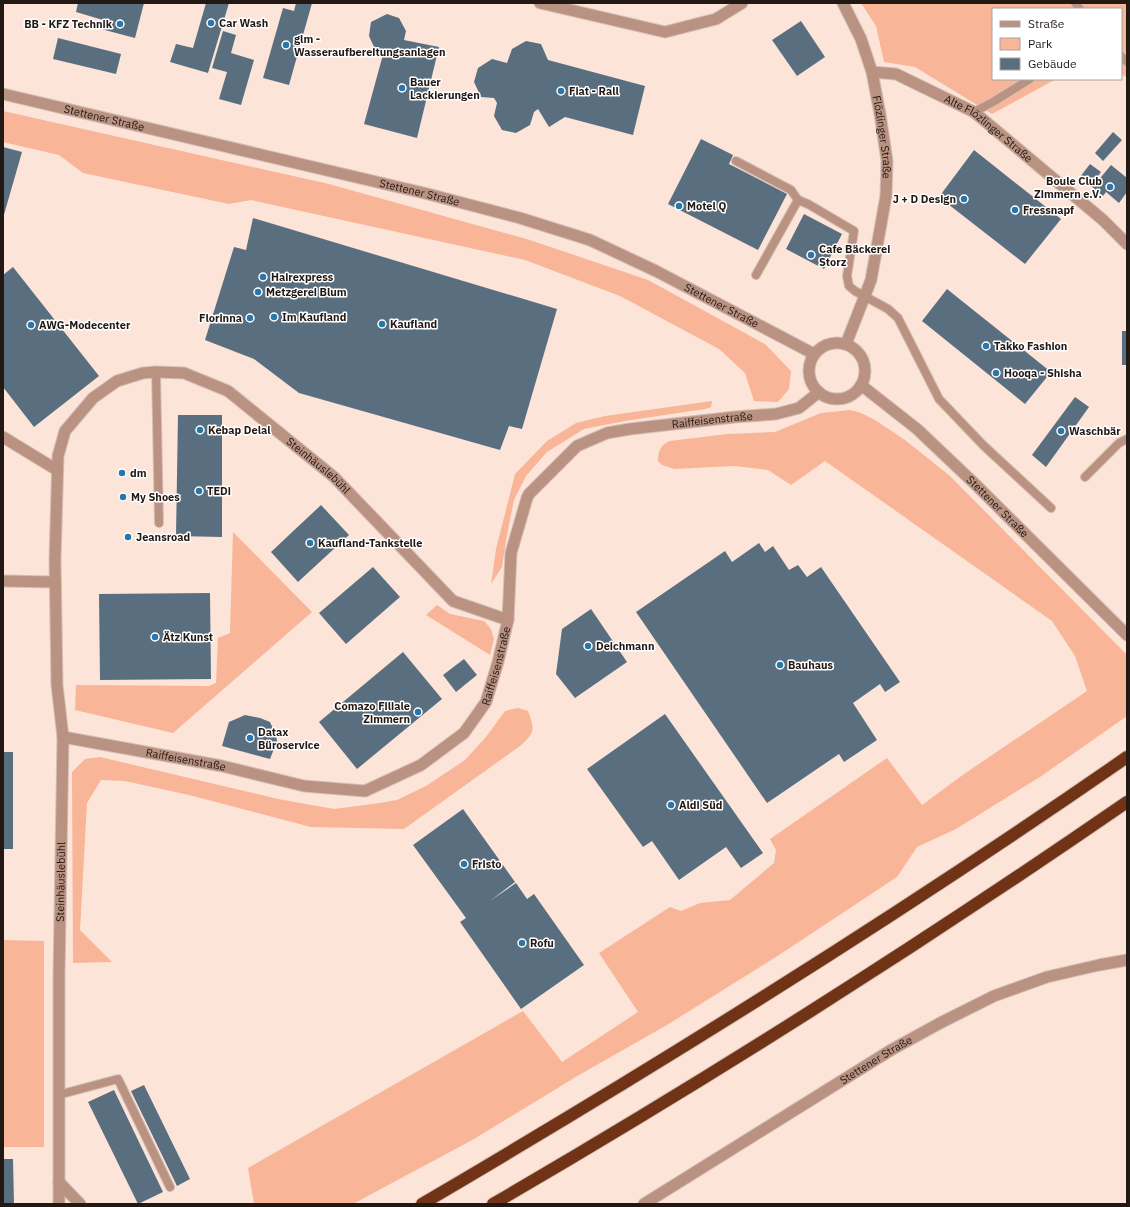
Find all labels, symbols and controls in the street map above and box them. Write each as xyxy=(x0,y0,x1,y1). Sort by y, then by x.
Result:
legend xyxy=(992,8,1122,80)
place label: Car Wash xyxy=(219,16,268,30)
text: Straße xyxy=(1028,16,1065,31)
place label: BB - KFZ Technik xyxy=(24,17,113,31)
marker: Car Wash xyxy=(206,18,216,28)
marker: BB - KFZ Technik xyxy=(115,19,125,29)
place label: glm - Wasseraufbereitungsanlagen xyxy=(294,32,446,59)
text: Park xyxy=(1028,36,1053,51)
marker: glm - Wasseraufbereitungsanlagen xyxy=(281,40,291,50)
text: Gebäude xyxy=(1028,56,1077,71)
place label: Bauer Lackierungen xyxy=(410,75,480,102)
marker: Bauer Lackierungen xyxy=(397,83,407,93)
place label: Fiat - Rall xyxy=(569,84,619,98)
marker: Fiat - Rall xyxy=(556,86,566,96)
street label: Alte Flözlinger Straße xyxy=(942,92,1036,165)
street label: Flözlinger Straße xyxy=(870,94,894,179)
street label: Stettener Straße xyxy=(63,102,146,134)
place label: Boule Club Zimmern e.V. xyxy=(1034,174,1102,201)
street label: Stettener Straße xyxy=(378,176,461,209)
marker: Boule Club Zimmern e.V. xyxy=(1105,182,1115,192)
place label: J + D Design xyxy=(893,192,956,206)
marker: J + D Design xyxy=(959,194,969,204)
place label: Motel Q xyxy=(687,199,726,213)
marker: Motel Q xyxy=(674,201,684,211)
place label: Fressnapf xyxy=(1023,203,1074,217)
marker: Fressnapf xyxy=(1010,205,1020,215)
place label: Cafe Bäckerei Storz xyxy=(819,242,890,269)
marker: Cafe Bäckerei Storz xyxy=(806,250,816,260)
place label: Hairexpress xyxy=(271,270,334,284)
marker: Hairexpress xyxy=(258,272,268,282)
street label: Stettener Straße xyxy=(682,280,761,331)
place label: Metzgerei Blum xyxy=(266,285,347,299)
marker: Metzgerei Blum xyxy=(253,287,263,297)
place label: Im Kaufland xyxy=(282,310,346,324)
place label: Florinna xyxy=(199,311,242,325)
marker: Im Kaufland xyxy=(269,312,279,322)
marker: Florinna xyxy=(245,313,255,323)
place label: Kaufland xyxy=(390,317,437,331)
place label: AWG-Modecenter xyxy=(39,318,131,332)
marker: Kaufland xyxy=(377,319,387,329)
marker: AWG-Modecenter xyxy=(26,320,36,330)
place label: Takko Fashion xyxy=(994,339,1067,353)
marker: Takko Fashion xyxy=(981,341,991,351)
place label: Hooqa - Shisha xyxy=(1004,366,1082,380)
marker: Hooqa - Shisha xyxy=(991,368,1001,378)
street label: Raiffeisenstraße xyxy=(671,409,753,431)
place label: Kebap Delal xyxy=(208,423,271,437)
place label: Waschbär xyxy=(1069,424,1121,438)
marker: Kebap Delal xyxy=(195,425,205,435)
marker: Waschbär xyxy=(1056,426,1066,436)
street label: Steinhäuslebühl xyxy=(283,434,353,497)
place label: dm xyxy=(130,466,147,480)
marker: dm xyxy=(117,468,127,478)
street label: Stettener Straße xyxy=(963,473,1032,540)
place label: TEDi xyxy=(207,484,231,498)
marker: TEDi xyxy=(194,486,204,496)
place label: My Shoes xyxy=(131,490,180,504)
marker: My Shoes xyxy=(118,492,128,502)
place label: Jeansroad xyxy=(136,530,190,544)
marker: Jeansroad xyxy=(123,532,133,542)
place label: Kaufland-Tankstelle xyxy=(318,536,422,550)
marker: Kaufland-Tankstelle xyxy=(305,538,315,548)
street label: Raiffeisenstraße xyxy=(478,625,513,707)
place label: Ätz Kunst xyxy=(163,630,213,644)
marker: Ätz Kunst xyxy=(150,632,160,642)
place label: Deichmann xyxy=(596,639,654,653)
marker: Deichmann xyxy=(583,641,593,651)
place label: Bauhaus xyxy=(788,658,834,672)
marker: Bauhaus xyxy=(775,660,785,670)
place label: Comazo Filiale Zimmern xyxy=(334,699,410,726)
marker: Comazo Filiale Zimmern xyxy=(413,707,423,717)
place label: Datax Büroservice xyxy=(258,725,320,752)
marker: Datax Büroservice xyxy=(245,733,255,743)
street label: Raiffeisenstraße xyxy=(145,745,228,774)
place label: Aldi Süd xyxy=(679,798,722,812)
marker: Aldi Süd xyxy=(666,800,676,810)
street label: Steinhäuslebühl xyxy=(53,842,68,922)
place label: Fristo xyxy=(472,857,502,871)
marker: Fristo xyxy=(459,859,469,869)
place label: Rofu xyxy=(530,936,554,950)
marker: Rofu xyxy=(517,938,527,948)
street label: Stettener Straße xyxy=(837,1033,915,1087)

